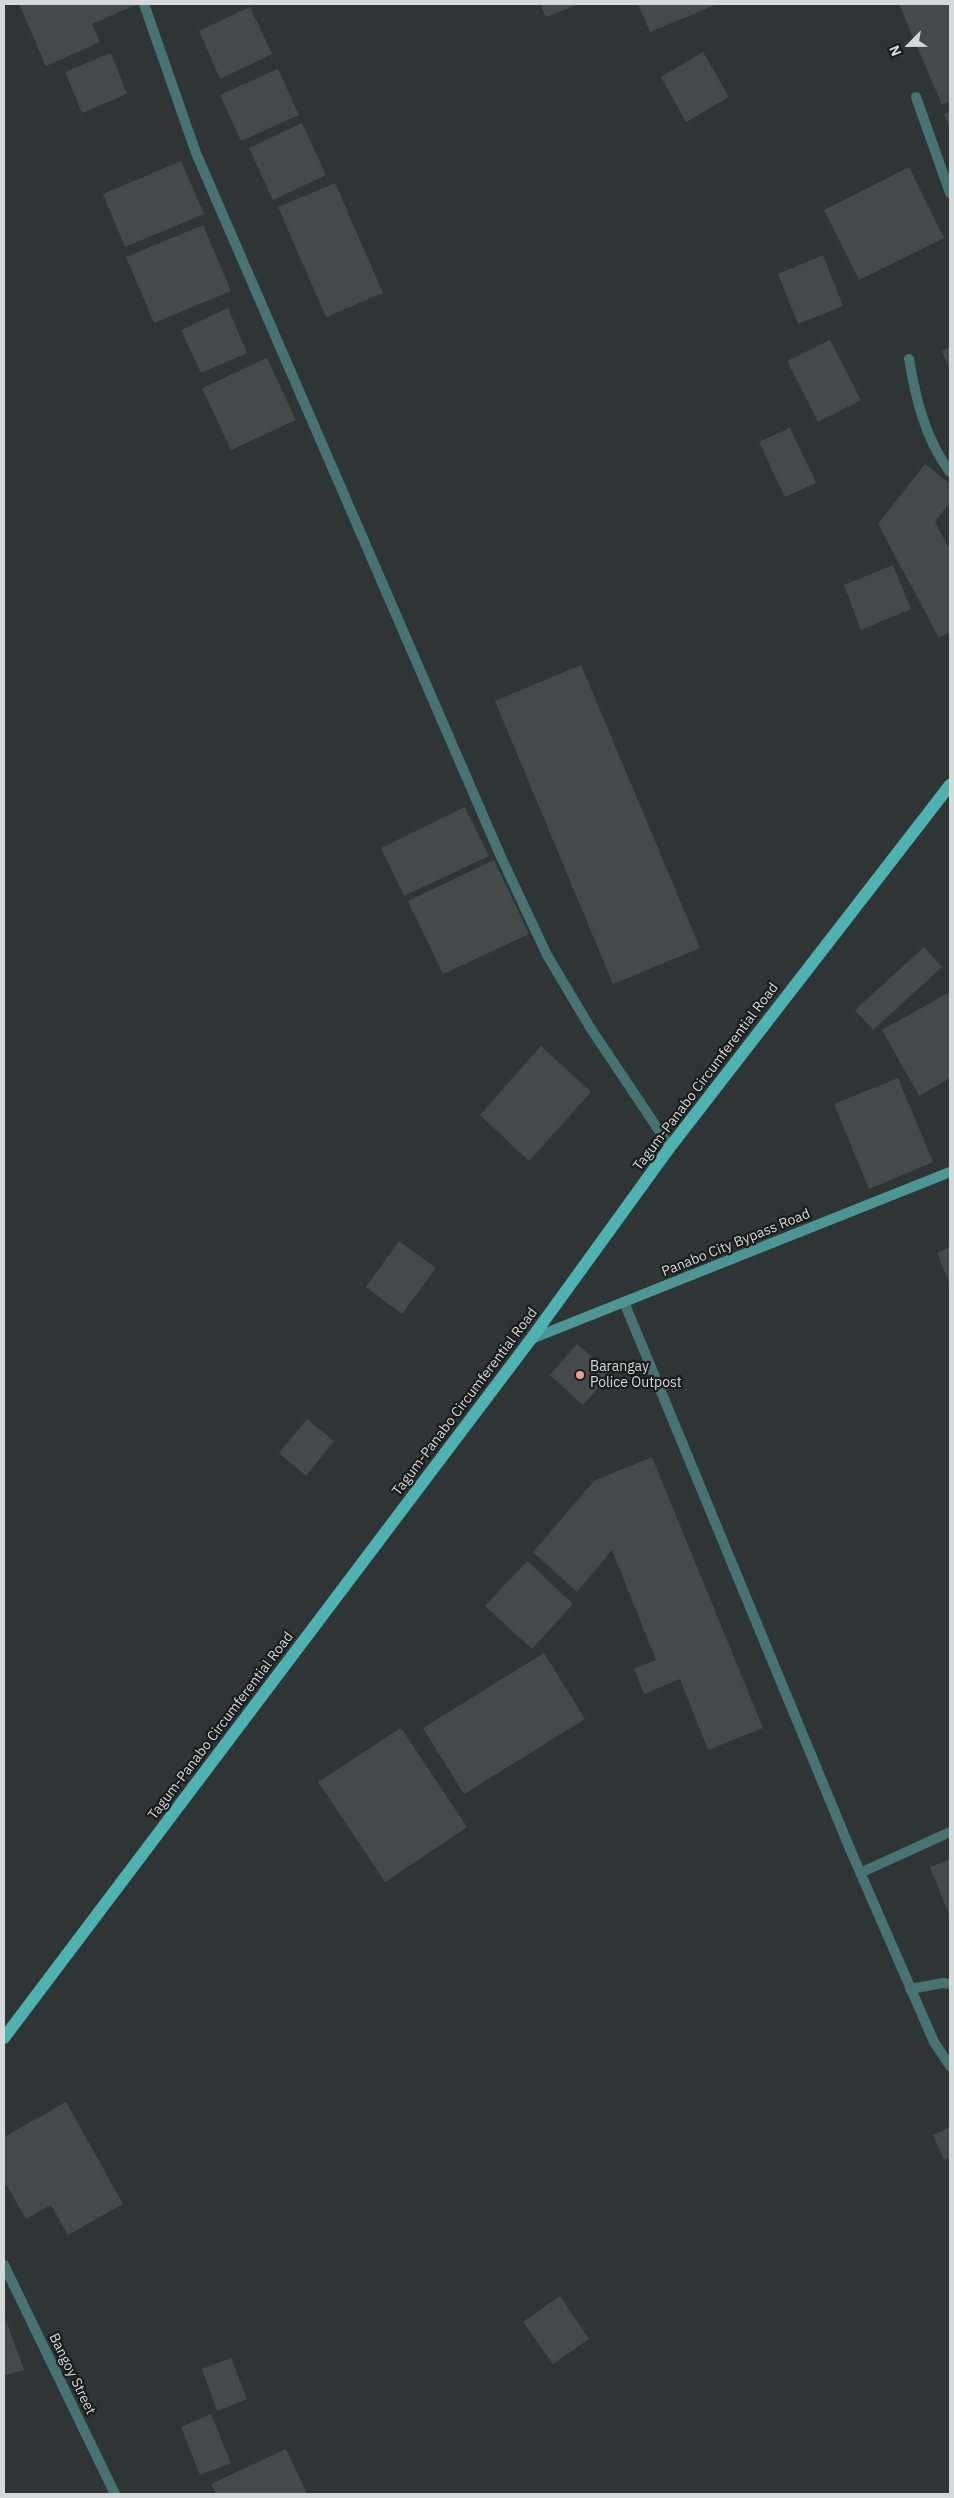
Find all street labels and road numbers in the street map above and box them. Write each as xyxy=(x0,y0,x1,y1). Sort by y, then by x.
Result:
street label: Tagum-Panabo Circumferential Road xyxy=(630,980,782,1174)
street label: Panabo City Bypass Road xyxy=(659,1206,813,1280)
street label: Tagum-Panabo Circumferential Road xyxy=(389,1305,541,1499)
street label: Tagum-Panabo Circumferential Road xyxy=(145,1629,297,1823)
street label: Bangoy Street xyxy=(45,2331,99,2417)

